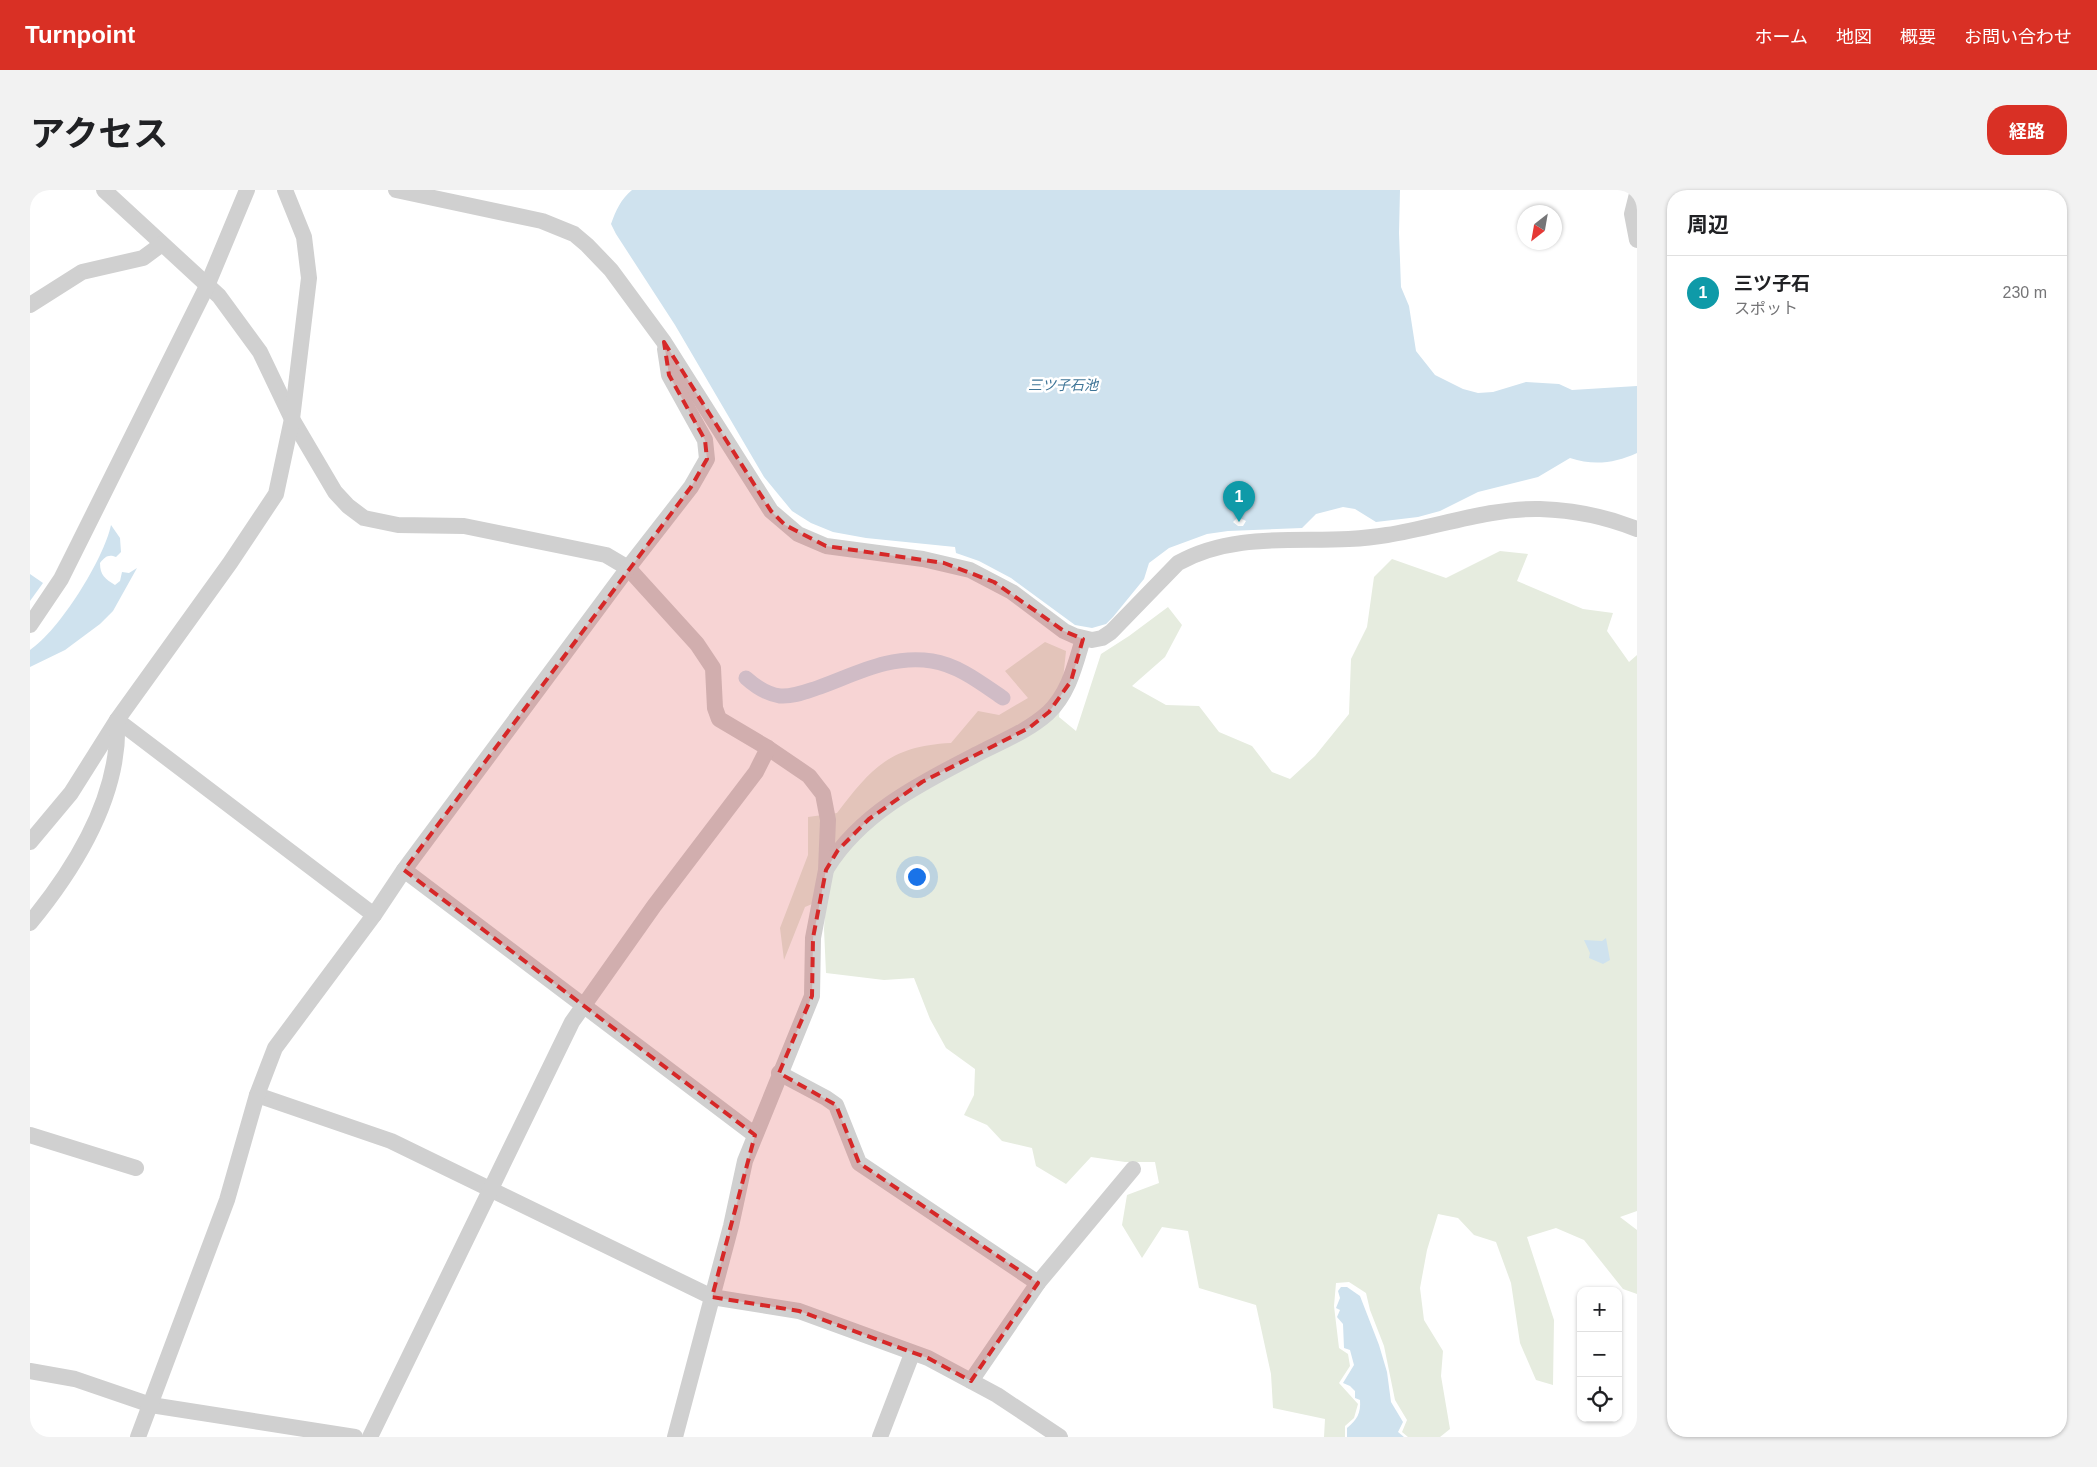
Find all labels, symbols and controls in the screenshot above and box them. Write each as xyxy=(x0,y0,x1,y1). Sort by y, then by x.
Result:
text: Turnpoint xyxy=(25,21,135,48)
text: ホーム xyxy=(1755,27,1808,47)
text: 地図 xyxy=(1836,27,1872,47)
text: 概要 xyxy=(1900,27,1936,47)
text: お問い合わせ xyxy=(1964,27,2072,47)
button: 経路 xyxy=(1987,105,2067,155)
text: アクセス xyxy=(30,114,168,153)
north arrow xyxy=(1517,205,1562,250)
text: 周辺 xyxy=(1687,213,1729,236)
text: 三ツ子石 xyxy=(1734,273,1810,294)
text: 1 xyxy=(1699,284,1707,301)
text: 230 m xyxy=(2003,284,2047,301)
text: スポット xyxy=(1734,300,1798,317)
water label: 三ツ子石池 xyxy=(1028,377,1100,393)
pin: 1 xyxy=(1223,481,1255,522)
your location xyxy=(904,864,930,890)
map controls xyxy=(1577,1287,1622,1422)
button: + xyxy=(1577,1287,1622,1332)
button: − xyxy=(1577,1332,1622,1377)
button: locate xyxy=(1577,1377,1622,1422)

